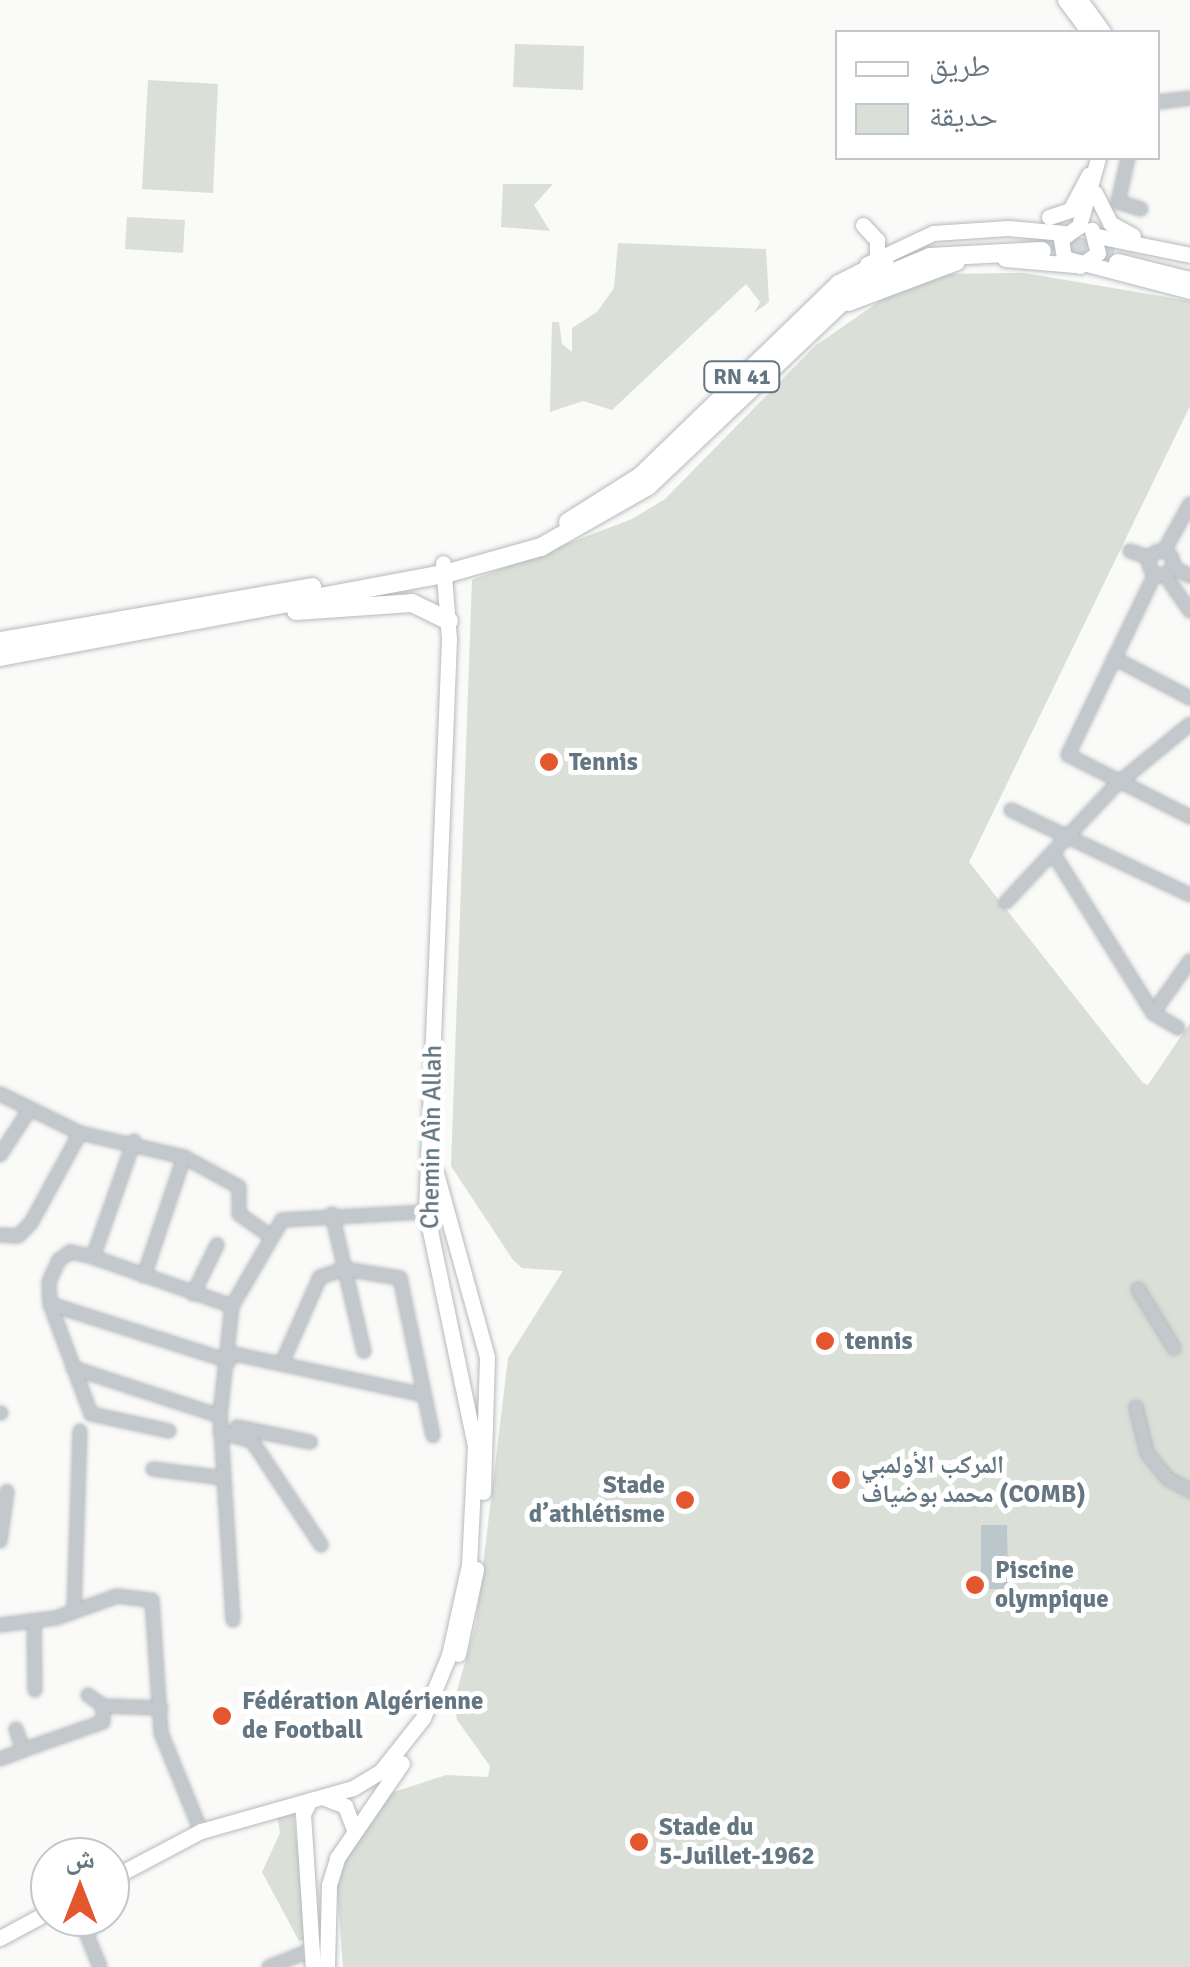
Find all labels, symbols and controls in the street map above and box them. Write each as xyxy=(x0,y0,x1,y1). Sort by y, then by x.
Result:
legend xyxy=(835,30,1160,160)
text: طريق xyxy=(929,48,990,85)
text: حديقة xyxy=(929,98,998,135)
road number: RN 41 xyxy=(702,360,782,394)
place label: Tennis xyxy=(569,747,638,777)
marker: Tennis xyxy=(538,751,560,773)
street label: Chemin Aîn Allah xyxy=(415,1045,449,1229)
place label: tennis xyxy=(845,1326,912,1356)
marker: tennis xyxy=(814,1330,836,1352)
place label: المركب الأولمبي محمد بوضياف (COMB) xyxy=(861,1451,1086,1510)
marker: المركب الأولمبي محمد بوضياف (COMB) xyxy=(830,1469,852,1491)
place label: Stade d’athlétisme xyxy=(529,1471,665,1530)
marker: Stade d’athlétisme xyxy=(674,1489,696,1511)
place label: Piscine olympique xyxy=(995,1556,1109,1615)
marker: Piscine olympique xyxy=(964,1574,986,1596)
place label: Fédération Algérienne de Football xyxy=(242,1687,483,1746)
marker: Fédération Algérienne de Football xyxy=(211,1705,233,1727)
place label: Stade du 5-Juillet-1962 xyxy=(659,1813,815,1872)
marker: Stade du 5-Juillet-1962 xyxy=(628,1831,650,1853)
north arrow xyxy=(30,1837,130,1937)
text: ش xyxy=(65,1842,95,1876)

